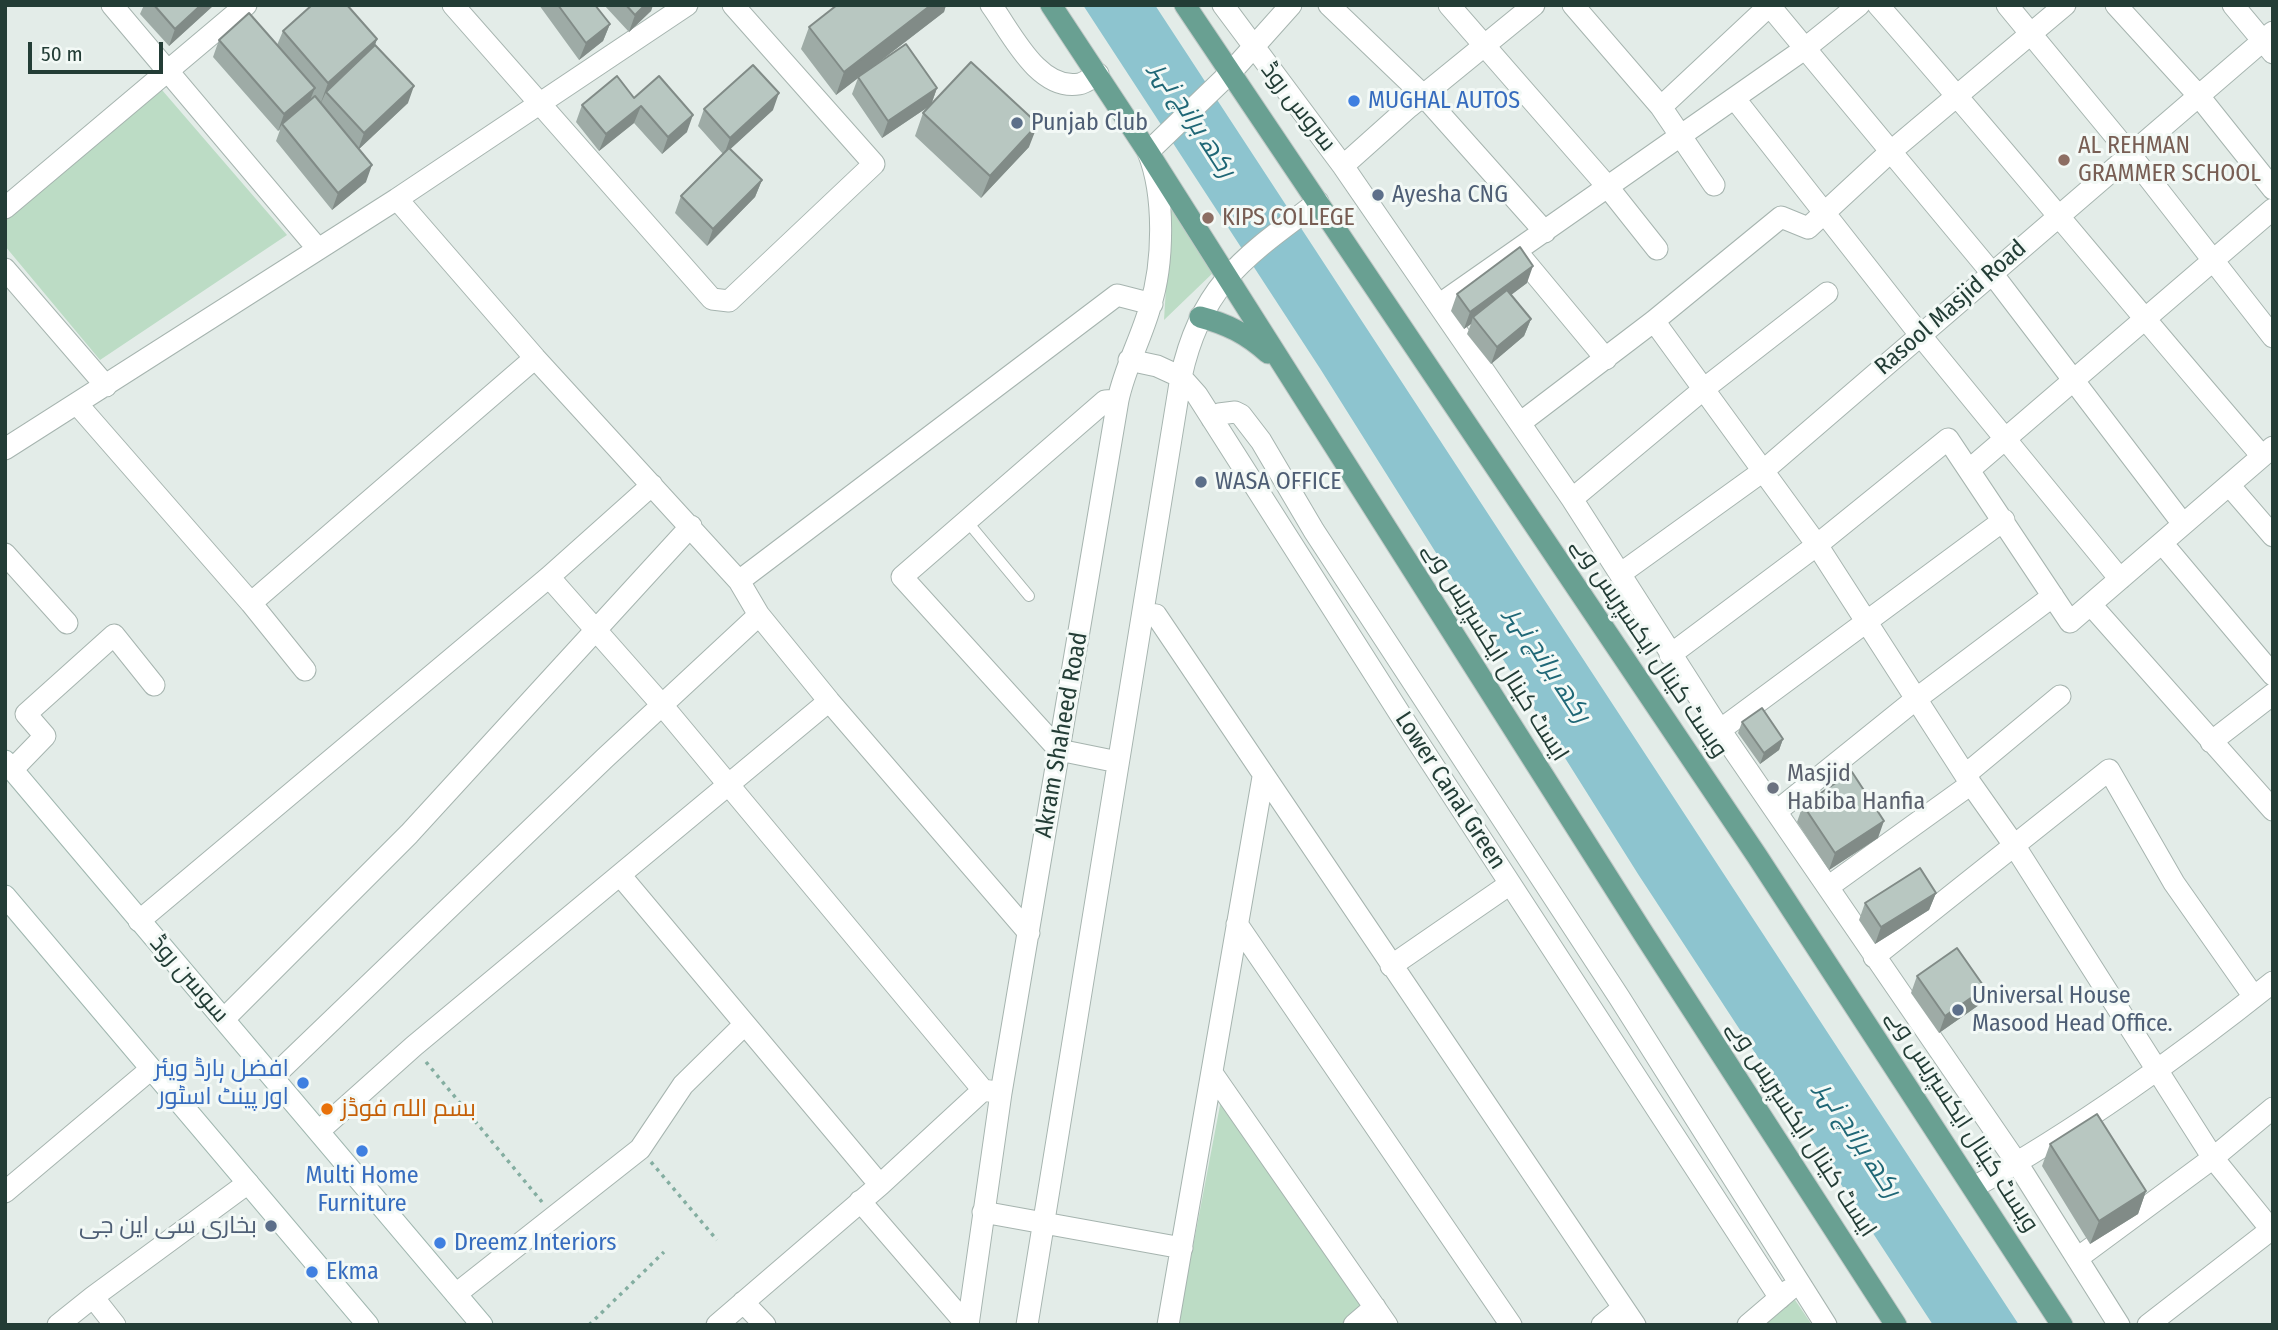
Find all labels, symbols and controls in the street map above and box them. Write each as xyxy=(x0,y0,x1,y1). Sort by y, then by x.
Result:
scale bar xyxy=(32,28,166,72)
text: 50 m xyxy=(41,41,83,67)
water label: رکھ برانچ نہر xyxy=(1144,57,1242,183)
street label: سروس روڈ xyxy=(1254,57,1342,157)
place label: MUGHAL AUTOS xyxy=(1368,87,1520,115)
marker: MUGHAL AUTOS xyxy=(1346,93,1362,109)
place label: Punjab Club xyxy=(1031,109,1148,137)
marker: Punjab Club xyxy=(1009,115,1025,131)
place label: AL REHMAN GRAMMER SCHOOL xyxy=(2078,132,2261,188)
marker: AL REHMAN GRAMMER SCHOOL xyxy=(2056,152,2072,168)
place label: Ayesha CNG xyxy=(1392,181,1508,209)
marker: Ayesha CNG xyxy=(1370,187,1386,203)
place label: KIPS COLLEGE xyxy=(1222,204,1355,232)
marker: KIPS COLLEGE xyxy=(1200,210,1216,226)
street label: Rasool Masjid Road xyxy=(1869,234,2033,382)
place label: WASA OFFICE xyxy=(1215,468,1341,496)
marker: WASA OFFICE xyxy=(1193,474,1209,490)
street label: ویسٹ کینال ایکسپریس وے xyxy=(1565,532,1733,764)
street label: ایسٹ کینال ایکسپریس وے xyxy=(1416,537,1574,767)
water label: رکھ برانچ نہر xyxy=(1499,602,1597,728)
street label: Akram Shaheed Road xyxy=(1030,630,1094,840)
street label: Lower Canal Green xyxy=(1388,707,1512,875)
place label: Masjid Habiba Hanfia xyxy=(1787,760,1925,816)
marker: Masjid Habiba Hanfia xyxy=(1765,780,1781,796)
street label: سوسن روڈ xyxy=(143,929,235,1029)
place label: Universal House Masood Head Office. xyxy=(1972,982,2173,1038)
marker: Universal House Masood Head Office. xyxy=(1950,1002,1966,1018)
street label: ویسٹ کینال ایکسپریس وے xyxy=(1879,1004,2045,1238)
street label: ایسٹ کینال ایکسپریس وے xyxy=(1720,1015,1882,1243)
place label: افضل ہارڈ ویئر اور پینٹ اسٹور xyxy=(154,1055,289,1111)
marker: افضل ہارڈ ویئر اور پینٹ اسٹور xyxy=(295,1075,311,1091)
water label: رکھ برانچ نہر xyxy=(1809,1077,1907,1203)
place label: بسم اللہ فوڈز xyxy=(341,1095,476,1123)
marker: بسم اللہ فوڈز xyxy=(319,1101,335,1117)
marker: Multi Home Furniture xyxy=(354,1143,370,1159)
place label: Multi Home Furniture xyxy=(306,1162,418,1218)
place label: بخاری سی این جی xyxy=(79,1212,257,1240)
marker: بخاری سی این جی xyxy=(263,1218,279,1234)
place label: Dreemz Interiors xyxy=(454,1229,617,1257)
marker: Dreemz Interiors xyxy=(432,1235,448,1251)
place label: Ekma xyxy=(326,1258,379,1286)
marker: Ekma xyxy=(304,1264,320,1280)

